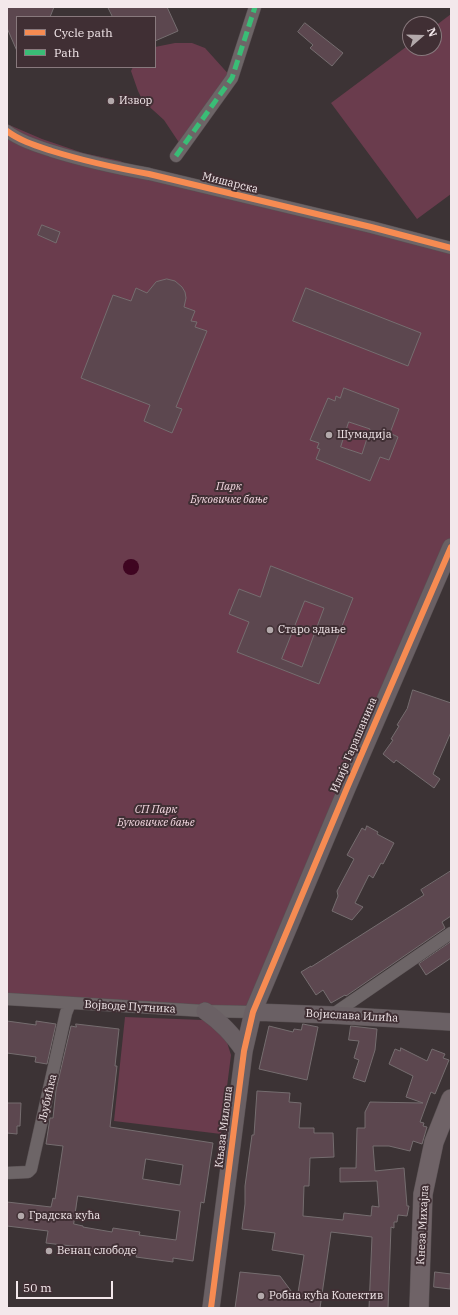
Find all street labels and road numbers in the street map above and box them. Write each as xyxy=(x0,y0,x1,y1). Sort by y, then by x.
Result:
street label: Мишарска xyxy=(201,170,259,196)
street label: Илије Гарашанина xyxy=(328,695,380,795)
street label: Војводе Путника xyxy=(84,998,176,1016)
street label: Војислава Илића xyxy=(305,1007,399,1025)
street label: Љубићка xyxy=(36,1073,60,1123)
street label: Књаза Милоша xyxy=(212,1085,236,1169)
street label: Кнеза Михајла xyxy=(414,1185,432,1265)

